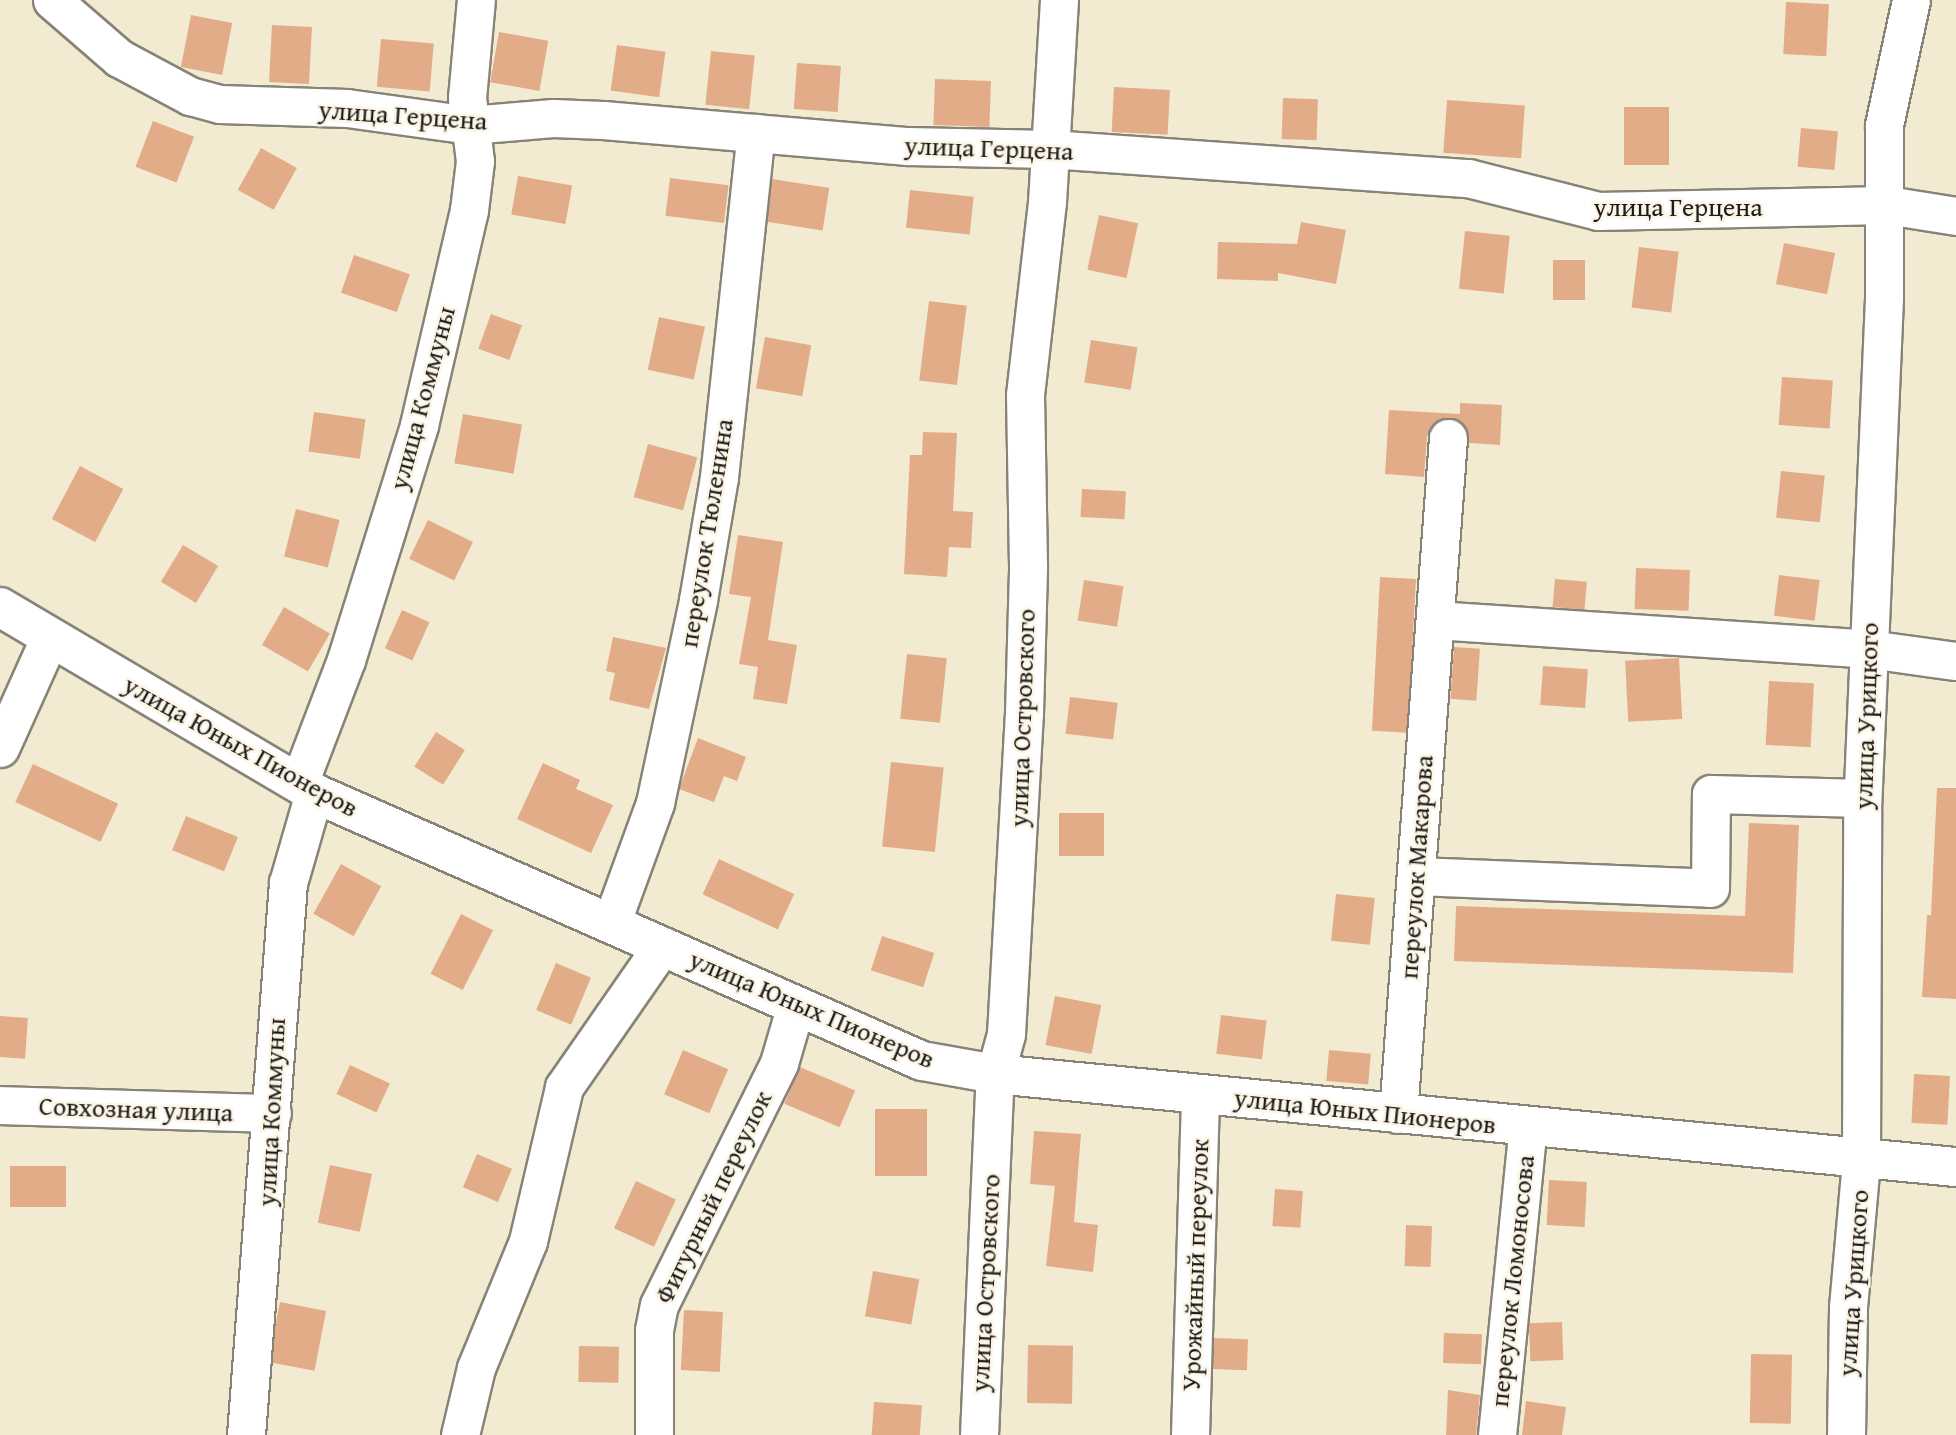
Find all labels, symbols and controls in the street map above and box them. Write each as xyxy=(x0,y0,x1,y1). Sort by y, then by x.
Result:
street label: улица Герцена xyxy=(318,94,488,136)
street label: улица Герцена xyxy=(904,129,1074,167)
street label: улица Герцена xyxy=(1593,191,1763,223)
street label: улица Коммуны xyxy=(382,303,462,493)
street label: переулок Тюленина xyxy=(673,416,739,650)
street label: улица Островского xyxy=(1003,608,1041,828)
street label: улица Урицкого xyxy=(1847,622,1885,810)
street label: улица Юных Пионеров xyxy=(118,669,364,823)
street label: переулок Макарова xyxy=(1393,754,1439,980)
street label: улица Юных Пионеров xyxy=(685,943,939,1075)
street label: улица Коммуны xyxy=(250,1017,292,1207)
street label: улица Юных Пионеров xyxy=(1233,1082,1497,1140)
street label: Фигурный переулок xyxy=(648,1086,778,1308)
street label: Совхозная улица xyxy=(38,1090,234,1128)
street label: Урожайный переулок xyxy=(1175,1139,1215,1391)
street label: переулок Ломоносова xyxy=(1483,1154,1541,1408)
street label: улица Островского xyxy=(964,1173,1006,1393)
street label: улица Урицкого xyxy=(1831,1189,1875,1377)

